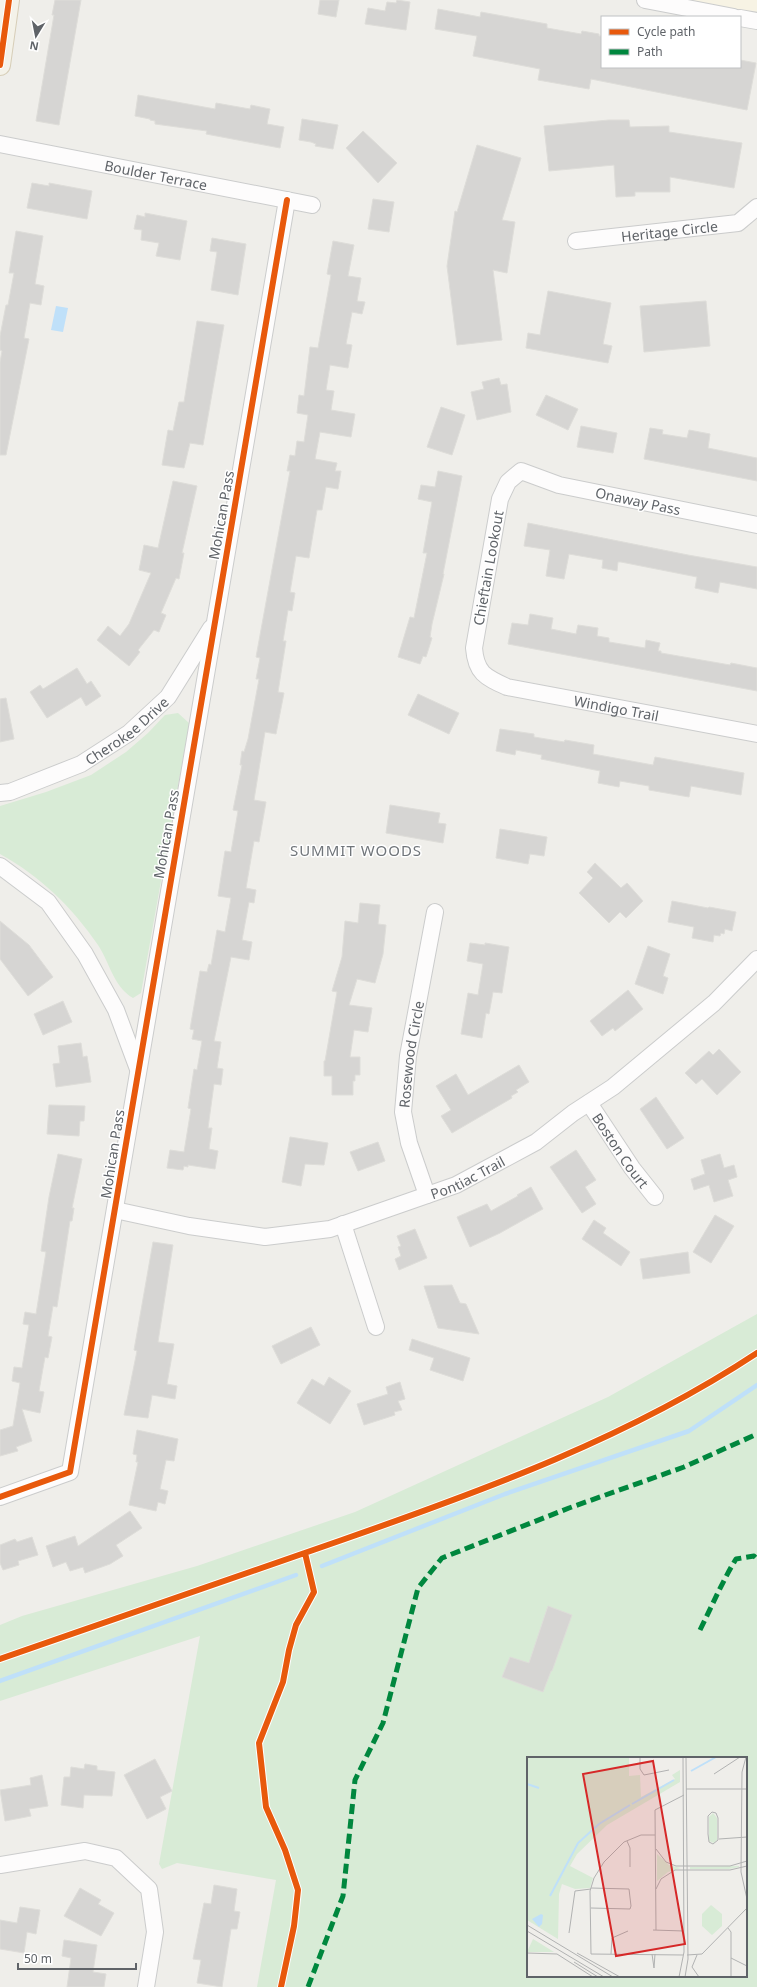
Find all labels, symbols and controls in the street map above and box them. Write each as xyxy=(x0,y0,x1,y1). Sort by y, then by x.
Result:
north arrow xyxy=(16,16,56,56)
legend xyxy=(601,16,741,68)
text: Cycle path xyxy=(637,23,695,40)
text: N xyxy=(28,38,40,55)
text: Path xyxy=(637,43,663,60)
street label: Boulder Terrace xyxy=(103,155,209,194)
street label: Heritage Circle xyxy=(620,216,719,245)
street label: Mohican Pass xyxy=(204,469,238,561)
street label: Onaway Pass xyxy=(594,483,683,519)
street label: Chieftain Lookout xyxy=(469,509,507,627)
street label: Windigo Trail xyxy=(572,690,660,725)
street label: Cherokee Drive xyxy=(81,692,172,769)
street label: Mohican Pass xyxy=(149,788,183,880)
district label: SUMMIT WOODS xyxy=(290,840,422,860)
street label: Rosewood Circle xyxy=(394,999,428,1108)
street label: Mohican Pass xyxy=(96,1108,128,1200)
street label: Boston Court xyxy=(589,1109,653,1192)
street label: Pontiac Trail xyxy=(428,1151,508,1203)
inset map xyxy=(527,1757,747,1977)
scale bar xyxy=(18,1945,136,1971)
text: 50 m xyxy=(24,1950,52,1967)

